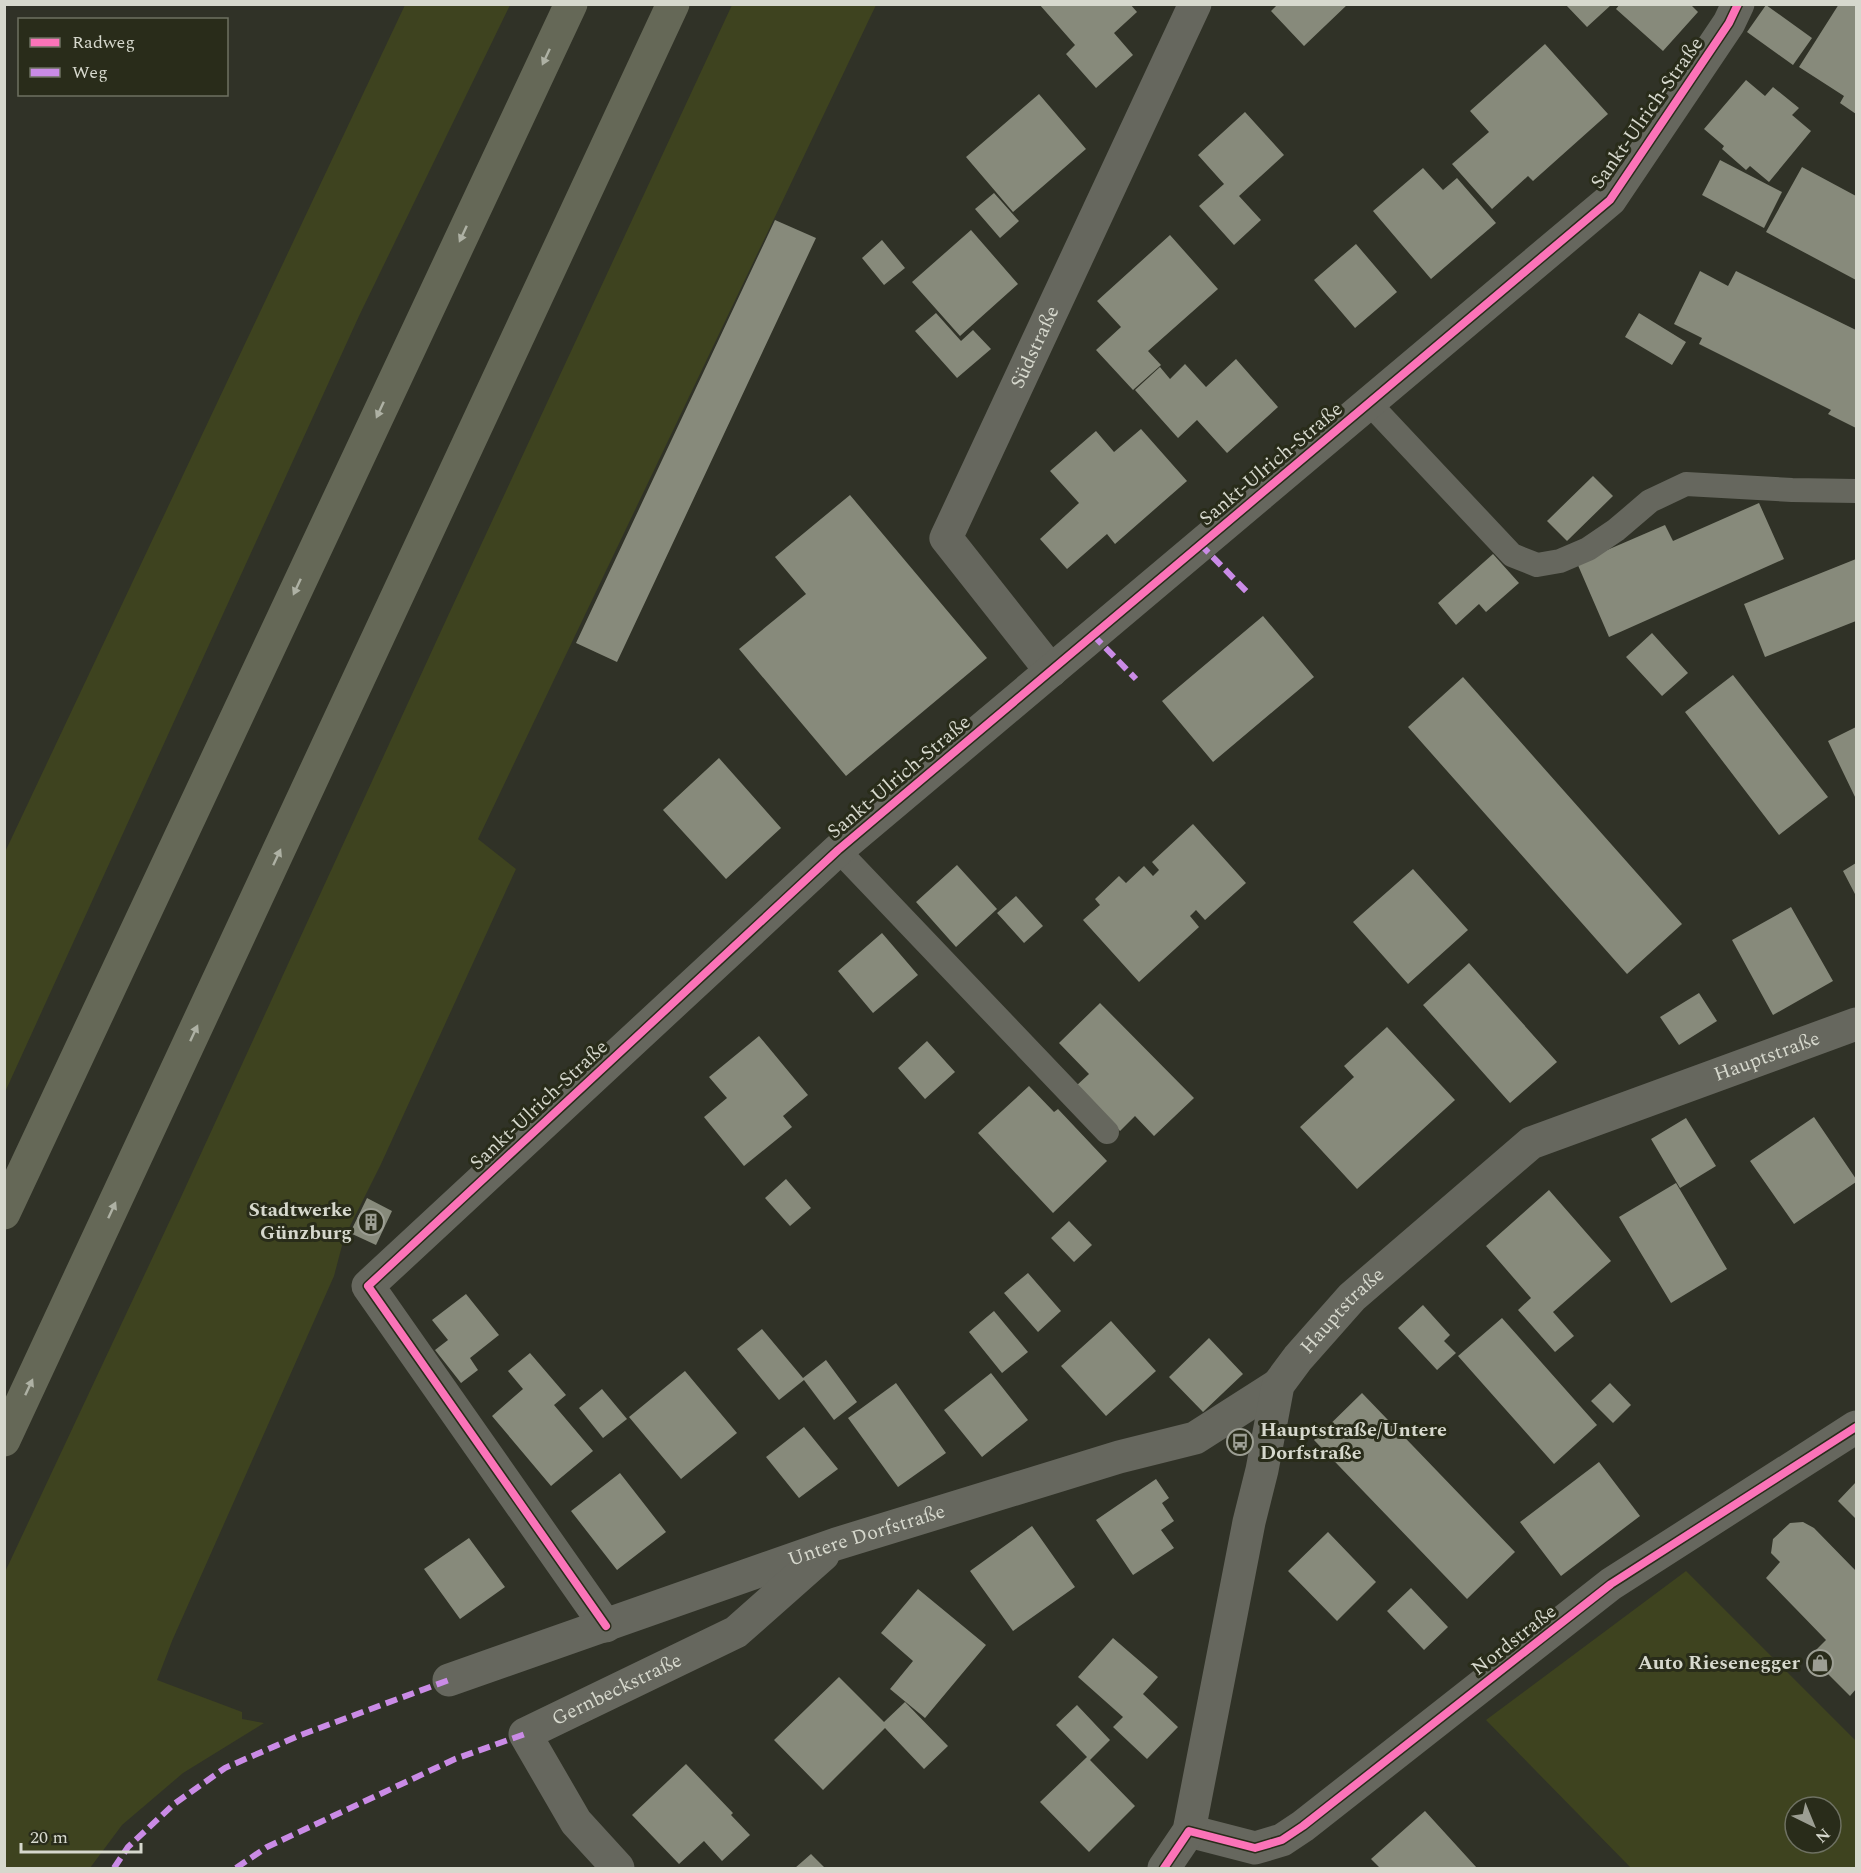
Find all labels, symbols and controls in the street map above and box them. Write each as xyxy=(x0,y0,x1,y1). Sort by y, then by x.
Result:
legend xyxy=(18,18,228,96)
text: Radweg xyxy=(72,29,135,56)
street label: Sankt-Ulrich-Straße xyxy=(1583,31,1711,195)
one-way arrow xyxy=(541,49,550,66)
text: Weg xyxy=(72,59,108,86)
one-way arrow xyxy=(458,225,467,242)
street label: Südstraße xyxy=(1003,301,1067,394)
street label: Sankt-Ulrich-Straße xyxy=(1193,395,1349,533)
one-way arrow xyxy=(375,402,384,419)
one-way arrow xyxy=(292,578,301,595)
street label: Sankt-Ulrich-Straße xyxy=(821,708,977,846)
one-way arrow xyxy=(272,848,281,865)
street label: Hauptstraße xyxy=(1710,1023,1824,1090)
one-way arrow xyxy=(190,1025,199,1042)
street label: Sankt-Ulrich-Straße xyxy=(463,1033,615,1177)
place label: Stadtwerke Günzburg xyxy=(249,1195,352,1248)
one-way arrow xyxy=(107,1201,116,1218)
building icon: Stadtwerke Günzburg xyxy=(356,1207,386,1237)
street label: Hauptstraße xyxy=(1293,1260,1391,1361)
one-way arrow xyxy=(25,1378,34,1395)
place label: Hauptstraße/Untere Dorfstraße xyxy=(1260,1415,1447,1468)
bus stop icon: Hauptstraße/Untere Dorfstraße xyxy=(1225,1427,1255,1457)
street label: Untere Dorfstraße xyxy=(784,1496,949,1575)
street label: Nordstraße xyxy=(1465,1597,1563,1683)
street label: Gernbeckstraße xyxy=(547,1645,687,1734)
place label: Auto Riesenegger xyxy=(1638,1648,1800,1678)
shop icon: Auto Riesenegger xyxy=(1805,1648,1835,1678)
north arrow xyxy=(1783,1795,1843,1855)
scale bar xyxy=(21,1816,141,1854)
text: N xyxy=(1810,1822,1836,1848)
text: 20 m xyxy=(30,1824,68,1851)

